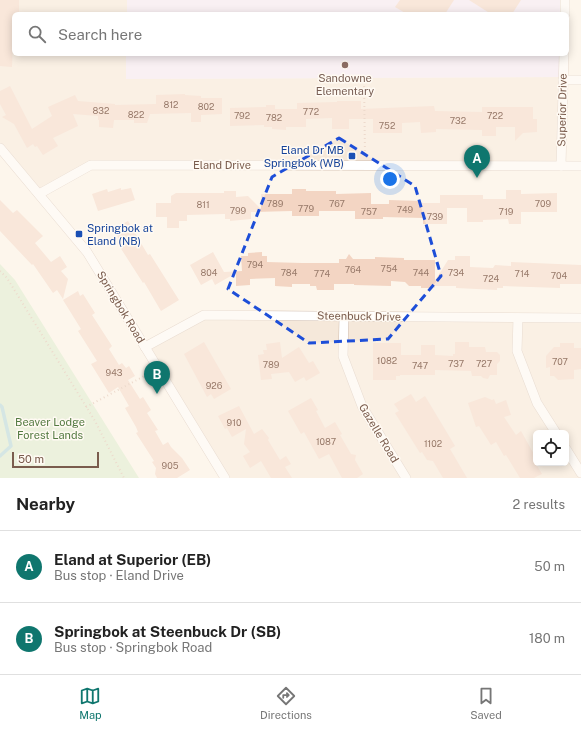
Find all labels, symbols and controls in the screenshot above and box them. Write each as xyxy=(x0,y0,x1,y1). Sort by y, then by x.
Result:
search box xyxy=(12,12,569,56)
icon: search xyxy=(26,23,48,45)
text: Search here xyxy=(58,26,142,43)
marker: Sandowne Elementary xyxy=(340,60,350,70)
place label: Sandowne Elementary xyxy=(316,72,374,97)
street label: Superior Drive xyxy=(555,73,569,147)
house number: 812 xyxy=(164,99,178,110)
house number: 802 xyxy=(198,101,214,112)
house number: 832 xyxy=(93,105,109,116)
house number: 772 xyxy=(303,106,319,117)
house number: 822 xyxy=(128,109,144,120)
house number: 792 xyxy=(234,110,250,121)
house number: 722 xyxy=(487,110,503,121)
house number: 782 xyxy=(266,112,282,123)
house number: 732 xyxy=(450,115,466,126)
house number: 752 xyxy=(379,120,395,131)
place label: Eland Dr MB Springbok (WB) xyxy=(264,144,344,169)
pin: A xyxy=(464,145,490,178)
marker: Eland Dr MB Springbok (WB) xyxy=(347,151,357,161)
street label: Eland Drive xyxy=(193,159,251,171)
your location xyxy=(380,169,400,189)
house number: 789 xyxy=(267,198,284,209)
house number: 767 xyxy=(329,198,345,209)
house number: 709 xyxy=(535,198,552,209)
house number: 811 xyxy=(196,199,210,210)
house number: 779 xyxy=(298,203,315,214)
house number: 749 xyxy=(397,204,414,215)
house number: 799 xyxy=(230,205,247,216)
house number: 757 xyxy=(361,206,377,217)
house number: 719 xyxy=(499,206,514,217)
house number: 739 xyxy=(427,211,444,222)
place label: Springbok at Eland (NB) xyxy=(87,222,153,247)
marker: Springbok at Eland (NB) xyxy=(74,229,84,239)
house number: 794 xyxy=(247,259,264,270)
house number: 754 xyxy=(381,263,398,274)
house number: 764 xyxy=(345,264,362,275)
house number: 804 xyxy=(201,267,218,278)
house number: 784 xyxy=(281,267,298,278)
house number: 744 xyxy=(413,267,430,278)
house number: 734 xyxy=(448,267,465,278)
house number: 774 xyxy=(314,268,331,279)
house number: 714 xyxy=(515,268,530,279)
street label: Springbok Road xyxy=(95,269,147,345)
house number: 704 xyxy=(551,270,568,281)
house number: 724 xyxy=(483,273,500,284)
street label: Steenbuck Drive xyxy=(317,309,401,323)
house number: 1082 xyxy=(377,355,397,366)
house number: 707 xyxy=(552,356,568,367)
house number: 737 xyxy=(448,358,464,369)
house number: 727 xyxy=(476,358,492,369)
house number: 789 xyxy=(263,359,280,370)
house number: 747 xyxy=(412,360,428,371)
pin: B xyxy=(144,361,170,394)
house number: 943 xyxy=(106,367,123,378)
house number: 926 xyxy=(206,380,223,391)
street label: Gazelle Road xyxy=(357,401,401,465)
park label: Beaver Lodge Forest Lands xyxy=(15,416,85,441)
house number: 910 xyxy=(227,417,242,428)
map controls xyxy=(533,430,569,466)
button: locate xyxy=(533,430,569,466)
house number: 1087 xyxy=(316,436,336,447)
house number: 1102 xyxy=(424,438,442,449)
scale bar xyxy=(12,450,99,469)
text: 50 m xyxy=(18,453,44,465)
house number: 905 xyxy=(162,460,179,471)
text: Nearby xyxy=(16,494,75,514)
text: 2 results xyxy=(513,497,565,512)
text: Eland at Superior (EB) xyxy=(54,551,211,568)
text: A xyxy=(24,559,34,574)
text: 50 m xyxy=(534,559,565,574)
text: Bus stop · Eland Drive xyxy=(54,568,184,583)
text: Springbok at Steenbuck Dr (SB) xyxy=(54,623,281,640)
text: B xyxy=(25,631,33,646)
text: 180 m xyxy=(529,631,565,646)
text: Bus stop · Springbok Road xyxy=(54,640,212,655)
tab: Map xyxy=(79,685,102,721)
tab: Directions xyxy=(260,685,312,721)
tab: Saved xyxy=(470,685,502,721)

